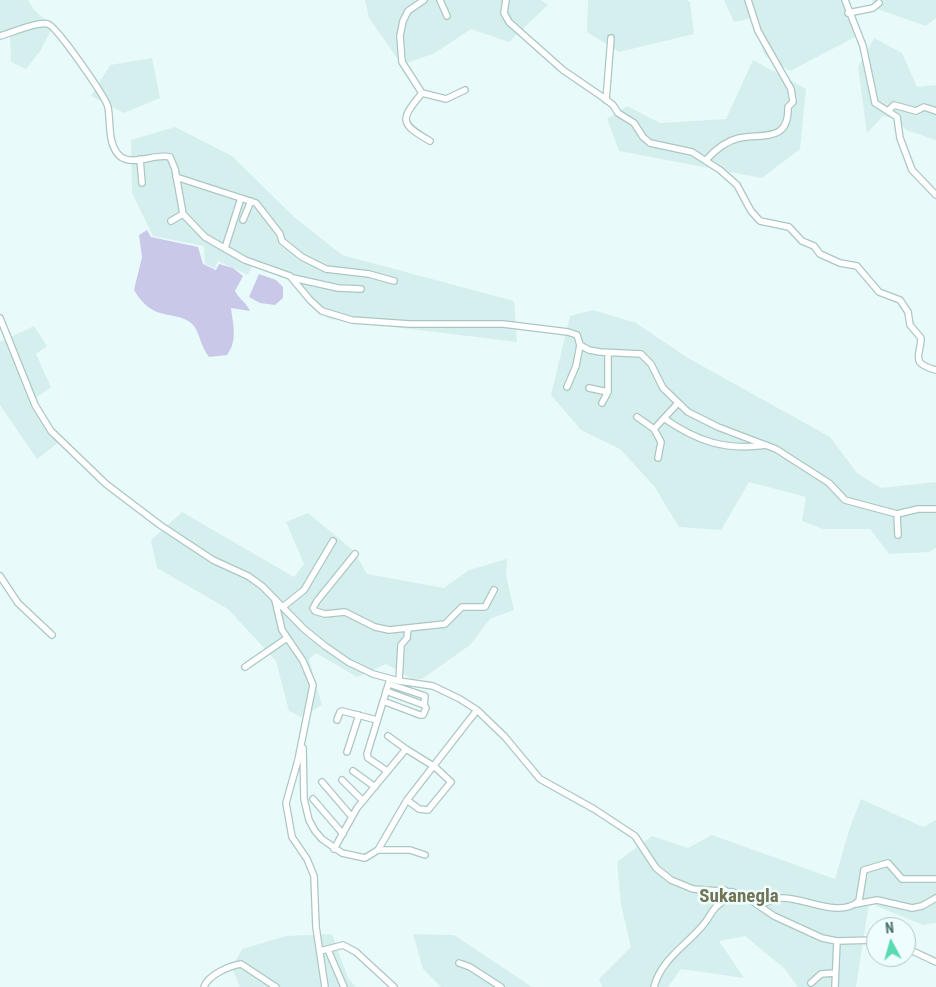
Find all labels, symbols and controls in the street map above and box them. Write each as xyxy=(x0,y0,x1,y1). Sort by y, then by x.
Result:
district label: Sukanegla xyxy=(699,886,779,908)
north arrow xyxy=(866,917,916,967)
text: N xyxy=(884,920,895,936)

